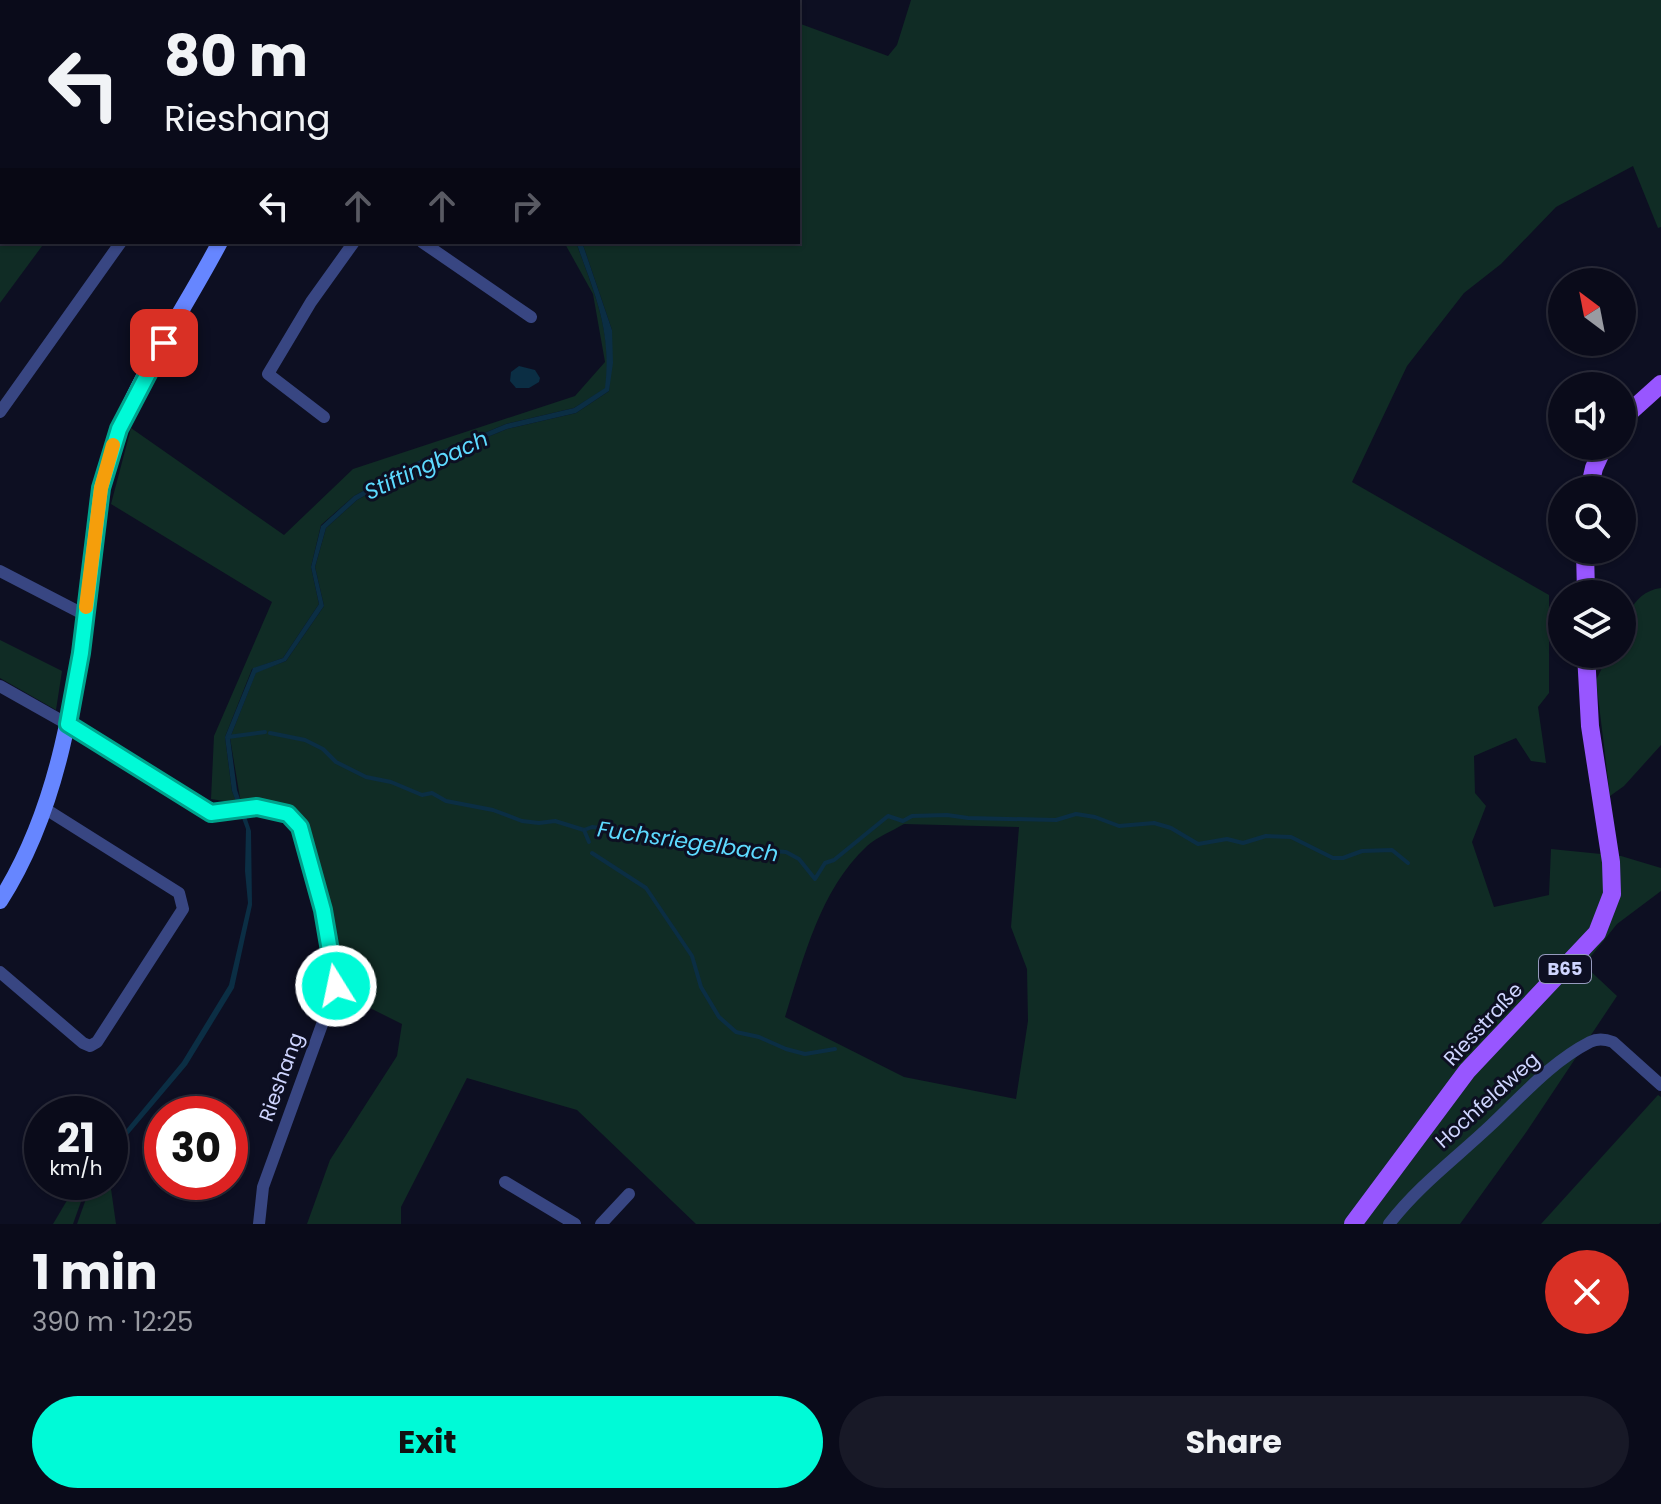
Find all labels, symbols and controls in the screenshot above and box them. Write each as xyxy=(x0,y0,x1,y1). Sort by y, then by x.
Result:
text: 80 m xyxy=(164,17,308,96)
icon: left xyxy=(32,32,136,136)
text: Rieshang xyxy=(164,93,331,144)
icon: left xyxy=(252,184,296,228)
icon: ahead xyxy=(336,184,380,228)
icon: ahead xyxy=(420,184,464,228)
icon: right xyxy=(504,184,548,228)
north arrow xyxy=(1548,268,1636,356)
map controls xyxy=(1548,268,1636,668)
pin xyxy=(130,309,198,377)
icon: arrive xyxy=(142,321,186,365)
button: sound xyxy=(1548,372,1636,460)
water label: Stiftingbach xyxy=(359,423,493,508)
button: search xyxy=(1548,476,1636,564)
button: layers xyxy=(1548,580,1636,668)
water label: Fuchsriegelbach xyxy=(595,813,780,870)
position arrow xyxy=(294,944,378,1028)
road number: B65 xyxy=(1539,955,1591,983)
street label: Riesstraße xyxy=(1437,976,1529,1072)
street label: Rieshang xyxy=(252,1029,310,1125)
street label: Hochfeldweg xyxy=(1429,1046,1545,1154)
speed limit sign: 30 xyxy=(144,1096,248,1200)
text: 21 xyxy=(57,1110,95,1166)
text: km/h xyxy=(49,1154,103,1182)
text: 1 min xyxy=(32,1239,158,1306)
button: close xyxy=(1545,1250,1629,1334)
text: 390 m · 12:25 xyxy=(32,1304,193,1340)
button: Exit xyxy=(32,1396,823,1488)
button: Share xyxy=(839,1396,1629,1488)

